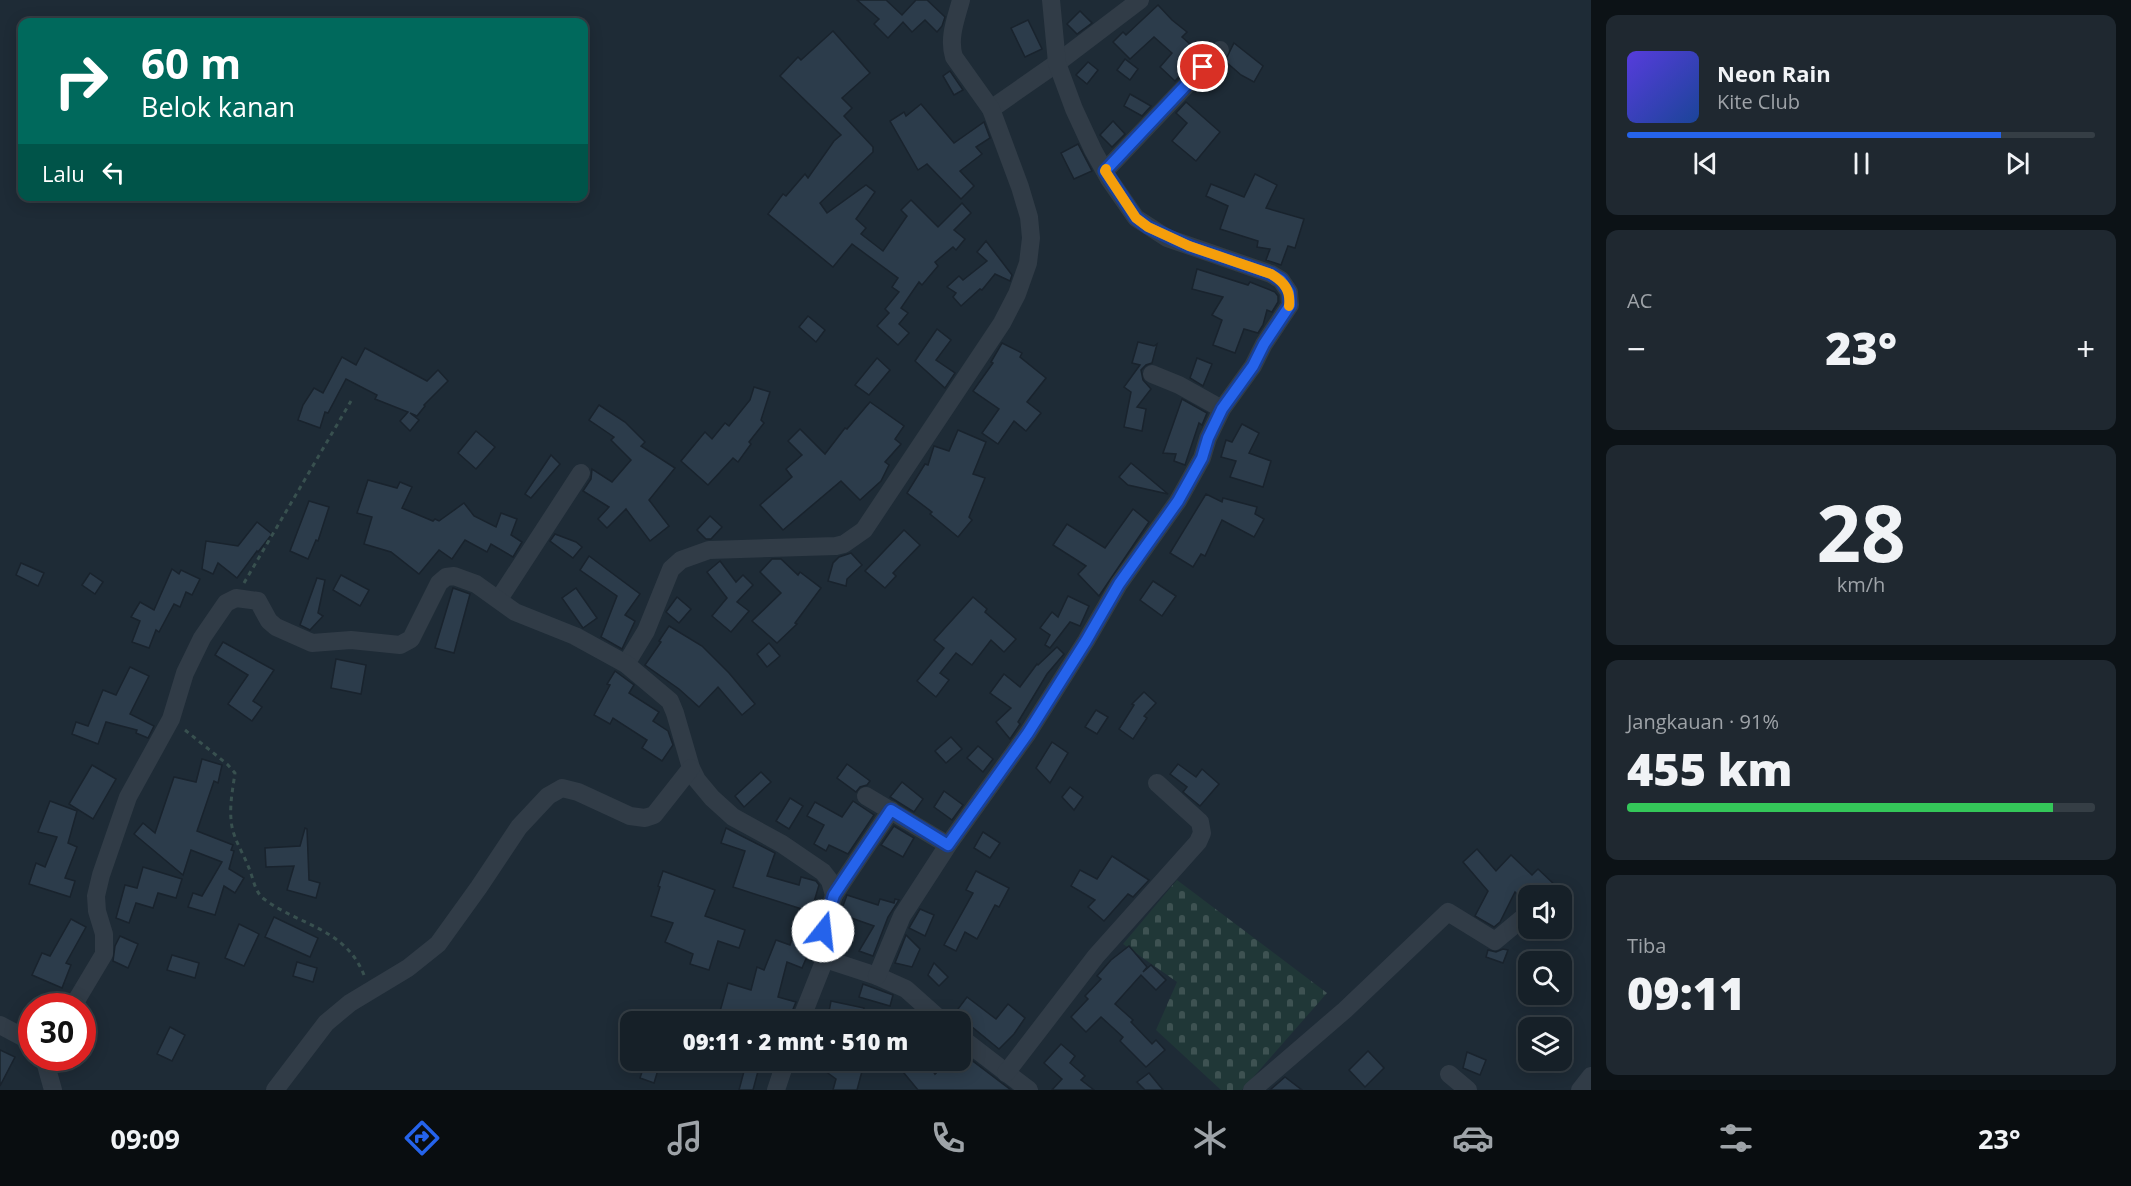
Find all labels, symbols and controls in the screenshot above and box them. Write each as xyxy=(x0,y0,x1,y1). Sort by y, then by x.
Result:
text: 60 m xyxy=(141,34,241,91)
pin xyxy=(1177,41,1228,92)
icon: right xyxy=(42,42,120,120)
icon: arrive xyxy=(1186,50,1219,83)
text: Neon Rain xyxy=(1717,58,1831,88)
text: Belok kanan xyxy=(141,88,295,125)
text: Kite Club xyxy=(1717,88,1800,115)
icon: previous xyxy=(1689,147,1722,180)
icon: pause xyxy=(1845,147,1878,180)
icon: next xyxy=(2001,147,2034,180)
icon: left xyxy=(97,156,130,189)
text: Lalu xyxy=(42,158,85,188)
text: AC xyxy=(1627,287,1652,314)
text: 23° xyxy=(1825,317,1897,378)
text: − xyxy=(1627,326,1646,371)
text: + xyxy=(2076,326,2095,371)
text: 28 xyxy=(1816,479,1906,585)
text: km/h xyxy=(1837,571,1885,598)
text: Jangkauan · 91% xyxy=(1627,708,1779,735)
text: 455 km xyxy=(1627,738,1792,799)
map controls xyxy=(1518,885,1572,1071)
button: sound xyxy=(1518,885,1572,939)
position arrow xyxy=(791,899,855,963)
text: Tiba xyxy=(1627,932,1666,959)
button: search xyxy=(1518,951,1572,1005)
text: 09:11 xyxy=(1627,962,1745,1023)
speed limit sign: 30 xyxy=(18,993,96,1071)
button: layers xyxy=(1518,1017,1572,1071)
text: 09:11 · 2 mnt · 510 m xyxy=(683,1026,908,1056)
icon: directions xyxy=(401,1117,443,1159)
icon: music xyxy=(664,1117,706,1159)
icon: phone xyxy=(927,1117,969,1159)
icon: climate xyxy=(1189,1117,1231,1159)
icon: car xyxy=(1452,1117,1494,1159)
icon: filters xyxy=(1715,1117,1757,1159)
text: 09:09 xyxy=(110,1120,180,1157)
text: 23° xyxy=(1978,1120,2020,1157)

